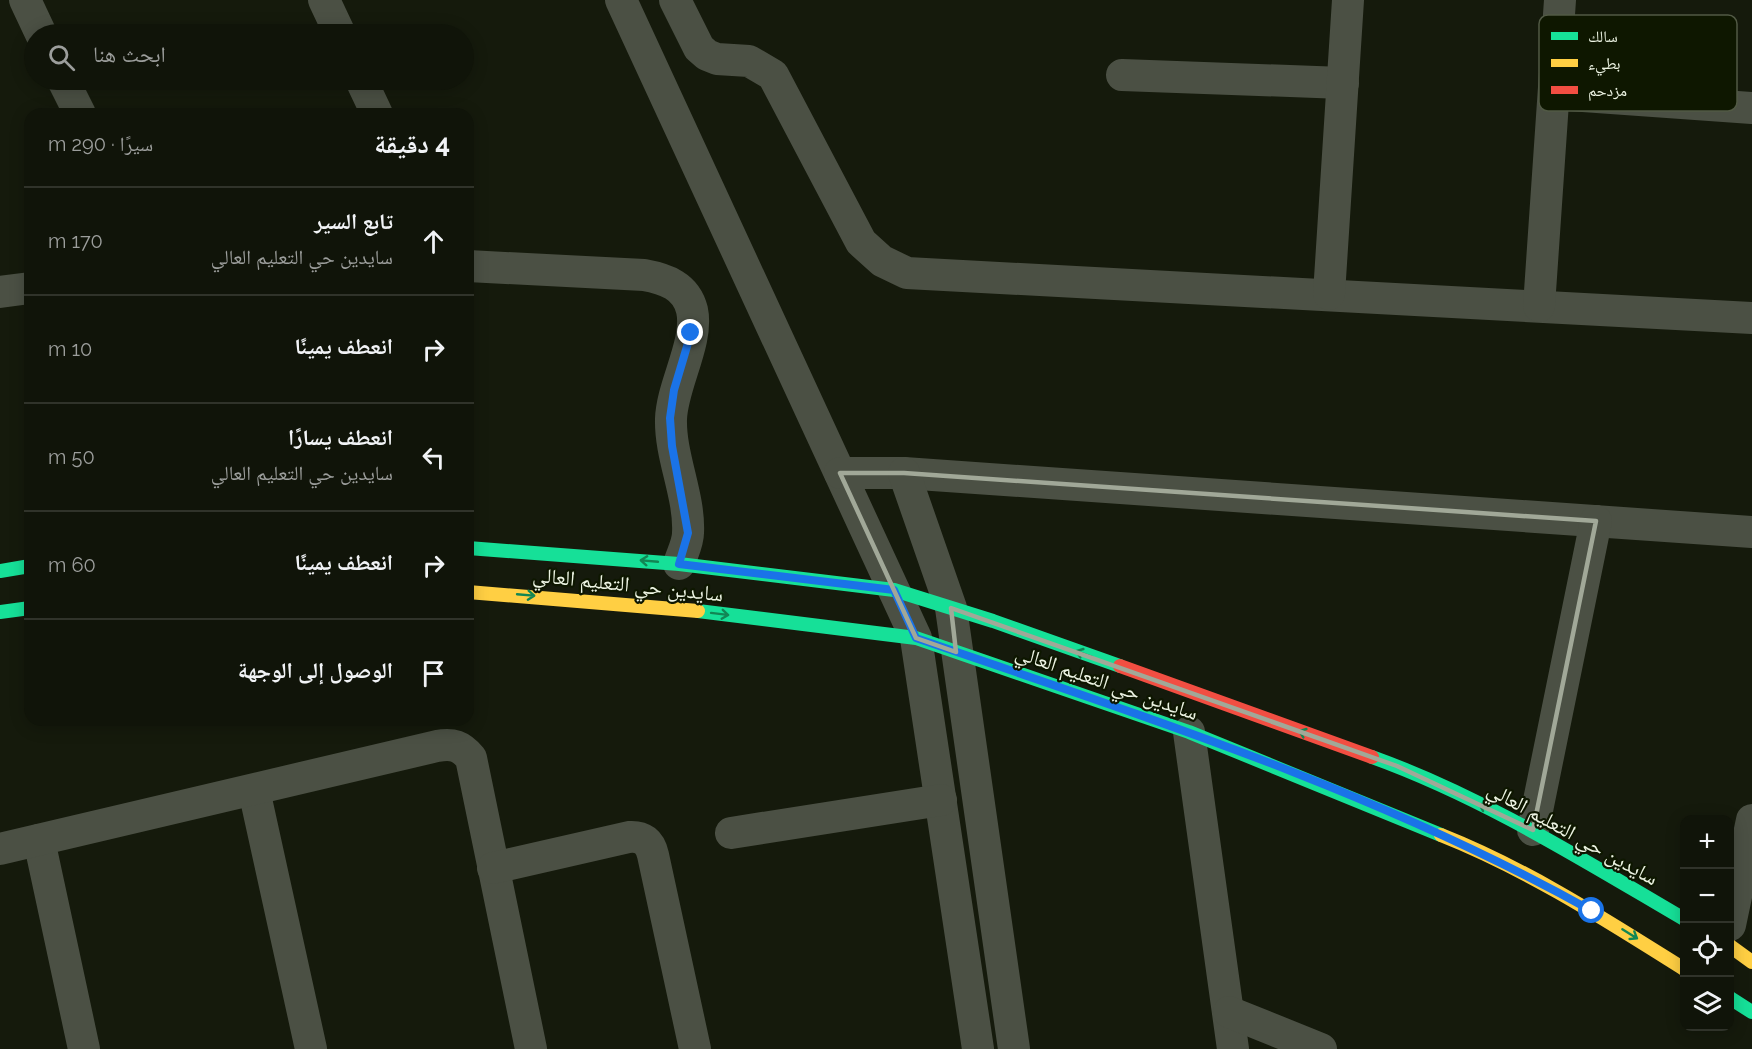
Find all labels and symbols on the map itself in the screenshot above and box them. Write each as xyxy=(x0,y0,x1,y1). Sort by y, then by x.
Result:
legend xyxy=(1539,15,1737,111)
text: سالك xyxy=(1588,27,1618,46)
text: بطيء xyxy=(1588,54,1620,76)
text: مزدحم xyxy=(1588,81,1627,101)
route end xyxy=(677,319,703,345)
one-way arrow xyxy=(640,555,660,566)
street label: سايدين حي التعليم العالي xyxy=(531,562,725,611)
one-way arrow xyxy=(516,590,536,601)
one-way arrow xyxy=(710,609,730,620)
street label: سايدين حي التعليم العالي xyxy=(1011,639,1202,729)
one-way arrow xyxy=(1075,647,1094,658)
one-way arrow xyxy=(1298,727,1317,738)
street label: سايدين حي التعليم العالي xyxy=(1481,776,1663,894)
one-way arrow xyxy=(1479,802,1497,814)
route start xyxy=(1578,897,1604,923)
one-way arrow xyxy=(1621,929,1638,941)

